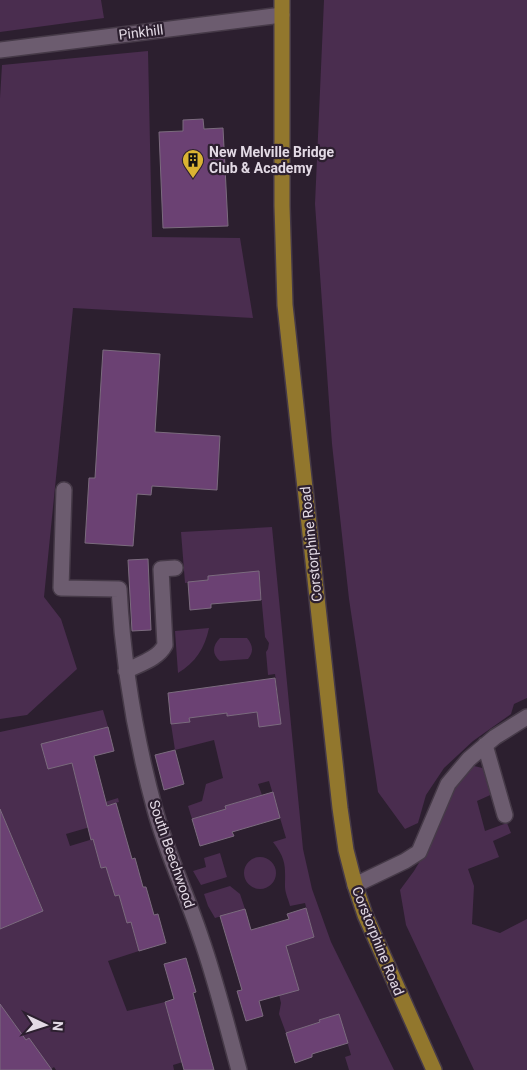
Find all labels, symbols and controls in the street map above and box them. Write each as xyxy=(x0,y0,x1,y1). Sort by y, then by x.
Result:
street label: Pinkhill xyxy=(118,21,164,43)
place label: New Melville Bridge Club & Academy xyxy=(209,144,335,176)
building icon: New Melville Bridge Club & Academy xyxy=(181,148,205,179)
street label: Corstorphine Road xyxy=(297,485,325,603)
street label: South Beechwood xyxy=(146,798,198,910)
street label: Corstorphine Road xyxy=(349,884,407,998)
north arrow xyxy=(20,1000,70,1050)
text: N xyxy=(50,1020,66,1031)

